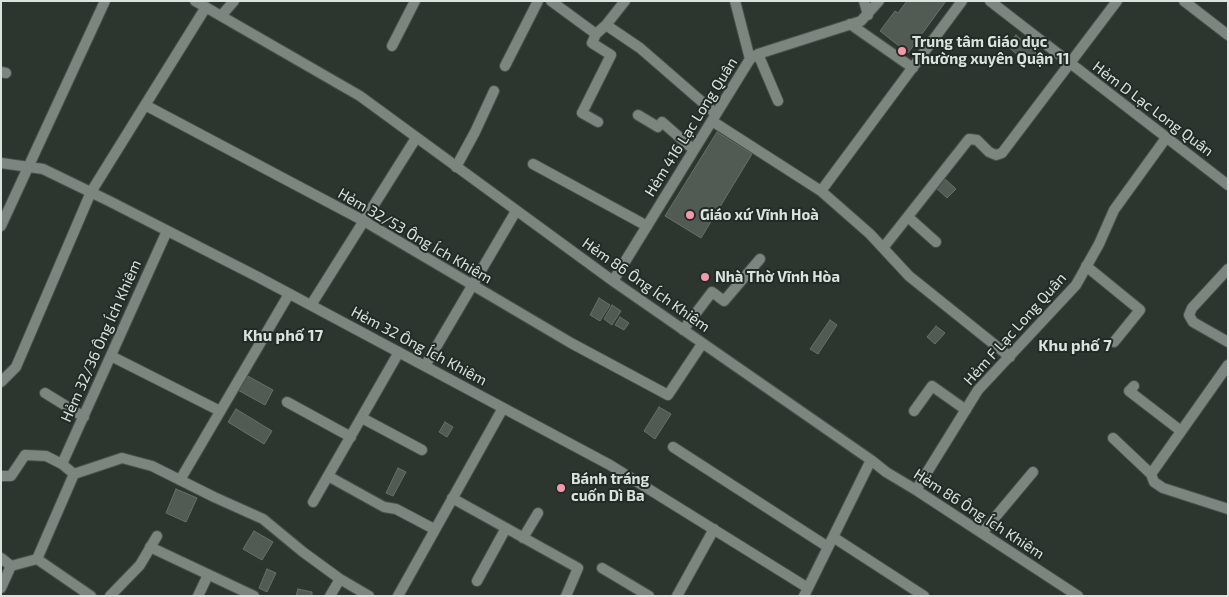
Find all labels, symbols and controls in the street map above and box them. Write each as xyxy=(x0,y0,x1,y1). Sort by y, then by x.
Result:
place label: Trung tâm Giáo dục Thường xuyên Quận 11 xyxy=(912,33,1070,68)
marker: Trung tâm Giáo dục Thường xuyên Quận 11 xyxy=(896,45,908,57)
street label: Hẻm 416 Lạc Long Quân xyxy=(641,54,741,200)
street label: Hẻm D Lạc Long Quân xyxy=(1089,58,1217,160)
street label: Hẻm 32/53 Ông Ích Khiêm xyxy=(335,184,495,288)
place label: Giáo xứ Vĩnh Hoà xyxy=(700,206,819,224)
marker: Giáo xứ Vĩnh Hoà xyxy=(684,209,696,221)
street label: Hẻm 86 Ông Ích Khiêm xyxy=(579,234,713,336)
street label: Hẻm 32/36 Ông Ích Khiêm xyxy=(57,257,145,425)
place label: Nhà Thờ Vĩnh Hòa xyxy=(715,268,840,286)
street label: Hẻm F Lạc Long Quân xyxy=(960,269,1070,389)
marker: Nhà Thờ Vĩnh Hòa xyxy=(699,271,711,283)
street label: Hẻm 32 Ông Ích Khiêm xyxy=(348,303,490,389)
district label: Khu phố 17 xyxy=(243,326,323,346)
district label: Khu phố 7 xyxy=(1038,336,1112,356)
street label: Hẻm 86 Ông Ích Khiêm xyxy=(910,465,1048,563)
place label: Bánh tráng cuốn Dì Ba xyxy=(571,470,649,505)
marker: Bánh tráng cuốn Dì Ba xyxy=(555,482,567,494)

